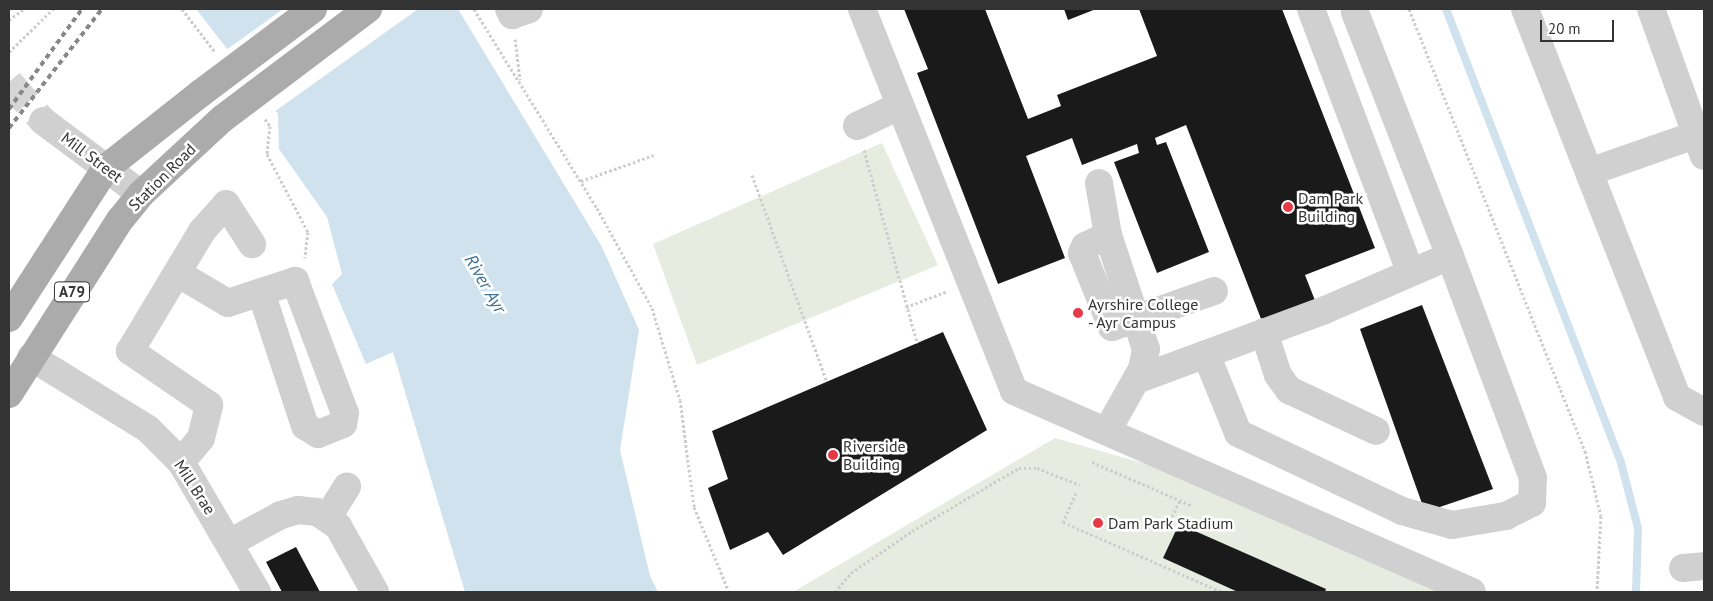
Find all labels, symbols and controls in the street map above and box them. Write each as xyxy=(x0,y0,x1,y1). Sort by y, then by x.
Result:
scale bar xyxy=(1543,10,1617,42)
text: 20 m xyxy=(1548,19,1581,38)
street label: Mill Street xyxy=(58,128,126,186)
street label: Station Road xyxy=(124,139,200,215)
place label: Dam Park Building xyxy=(1298,188,1363,226)
marker: Dam Park Building xyxy=(1282,201,1294,213)
water label: River Ayr xyxy=(459,251,511,317)
road number: A79 xyxy=(53,280,91,304)
place label: Ayrshire College - Ayr Campus xyxy=(1088,294,1198,332)
marker: Ayrshire College - Ayr Campus xyxy=(1072,307,1084,319)
place label: Riverside Building xyxy=(843,436,906,474)
marker: Riverside Building xyxy=(827,449,839,461)
street label: Mill Brae xyxy=(170,456,220,518)
place label: Dam Park Stadium xyxy=(1108,513,1234,533)
marker: Dam Park Stadium xyxy=(1092,517,1104,529)

